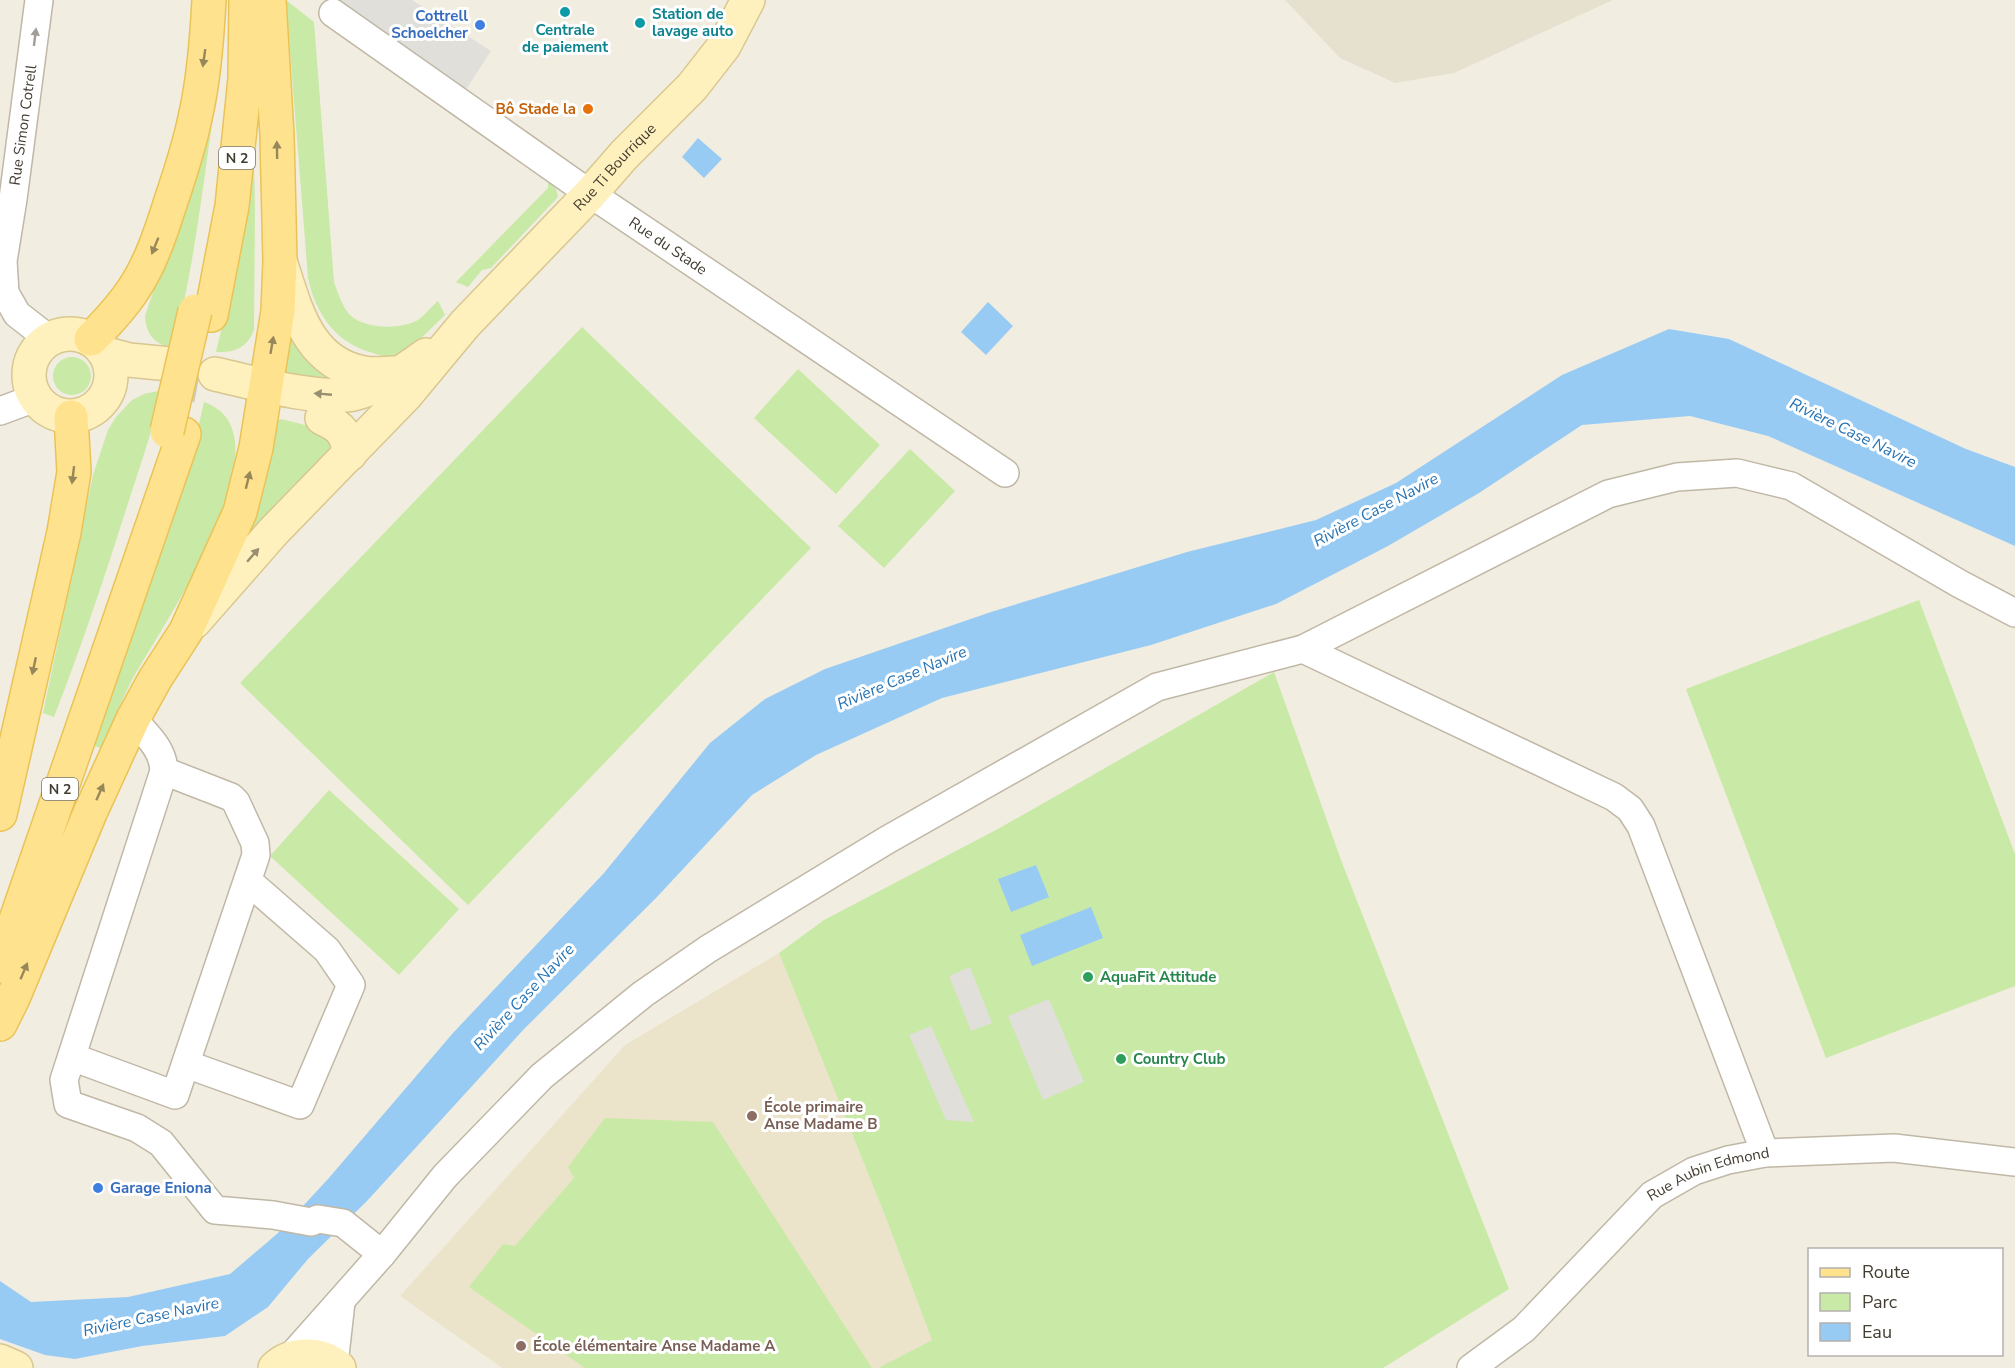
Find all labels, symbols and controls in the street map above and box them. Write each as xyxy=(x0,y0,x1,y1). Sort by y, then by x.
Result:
place label: Station de lavage auto xyxy=(652,4,734,41)
marker: Centrale de paiement xyxy=(558,5,572,19)
place label: Cottrell Schoelcher xyxy=(391,6,468,43)
marker: Station de lavage auto xyxy=(633,16,647,30)
marker: Cottrell Schoelcher xyxy=(473,18,487,32)
place label: Centrale de paiement xyxy=(522,20,608,57)
one-way arrow xyxy=(30,27,39,46)
one-way arrow xyxy=(200,49,209,68)
street label: Rue Simon Cotrell xyxy=(5,63,41,187)
place label: Bô Stade la xyxy=(495,99,576,119)
marker: Bô Stade la xyxy=(581,102,595,116)
street label: Rue Ti Bourrique xyxy=(569,119,660,215)
one-way arrow xyxy=(272,141,282,160)
road number: N 2 xyxy=(219,147,255,169)
street label: Rue du Stade xyxy=(625,212,711,280)
one-way arrow xyxy=(150,238,160,256)
one-way arrow xyxy=(268,335,277,354)
one-way arrow xyxy=(313,389,332,398)
water label: Rivière Case Navire xyxy=(1786,393,1921,474)
one-way arrow xyxy=(68,465,78,484)
water label: Rivière Case Navire xyxy=(1310,467,1443,552)
one-way arrow xyxy=(243,470,253,489)
one-way arrow xyxy=(246,548,259,563)
water label: Rivière Case Navire xyxy=(834,641,971,715)
one-way arrow xyxy=(29,657,38,676)
road number: N 2 xyxy=(42,778,78,800)
one-way arrow xyxy=(95,782,105,800)
water label: Rivière Case Navire xyxy=(469,938,580,1055)
one-way arrow xyxy=(20,963,29,980)
place label: AquaFit Attitude xyxy=(1100,967,1216,987)
marker: AquaFit Attitude xyxy=(1081,970,1095,984)
place label: Country Club xyxy=(1133,1049,1225,1069)
marker: Country Club xyxy=(1114,1052,1128,1066)
place label: École primaire Anse Madame B xyxy=(764,1097,878,1134)
marker: École primaire Anse Madame B xyxy=(745,1109,759,1123)
street label: Rue Aubin Edmond xyxy=(1643,1142,1771,1206)
place label: Garage Eniona xyxy=(110,1178,212,1198)
marker: Garage Eniona xyxy=(91,1181,105,1195)
legend xyxy=(1808,1248,2003,1356)
text: Route xyxy=(1862,1260,1910,1284)
text: Parc xyxy=(1862,1290,1897,1314)
water label: Rivière Case Navire xyxy=(81,1292,222,1342)
text: Eau xyxy=(1862,1320,1892,1344)
place label: École élémentaire Anse Madame A xyxy=(533,1336,776,1356)
marker: École élémentaire Anse Madame A xyxy=(514,1339,528,1353)

